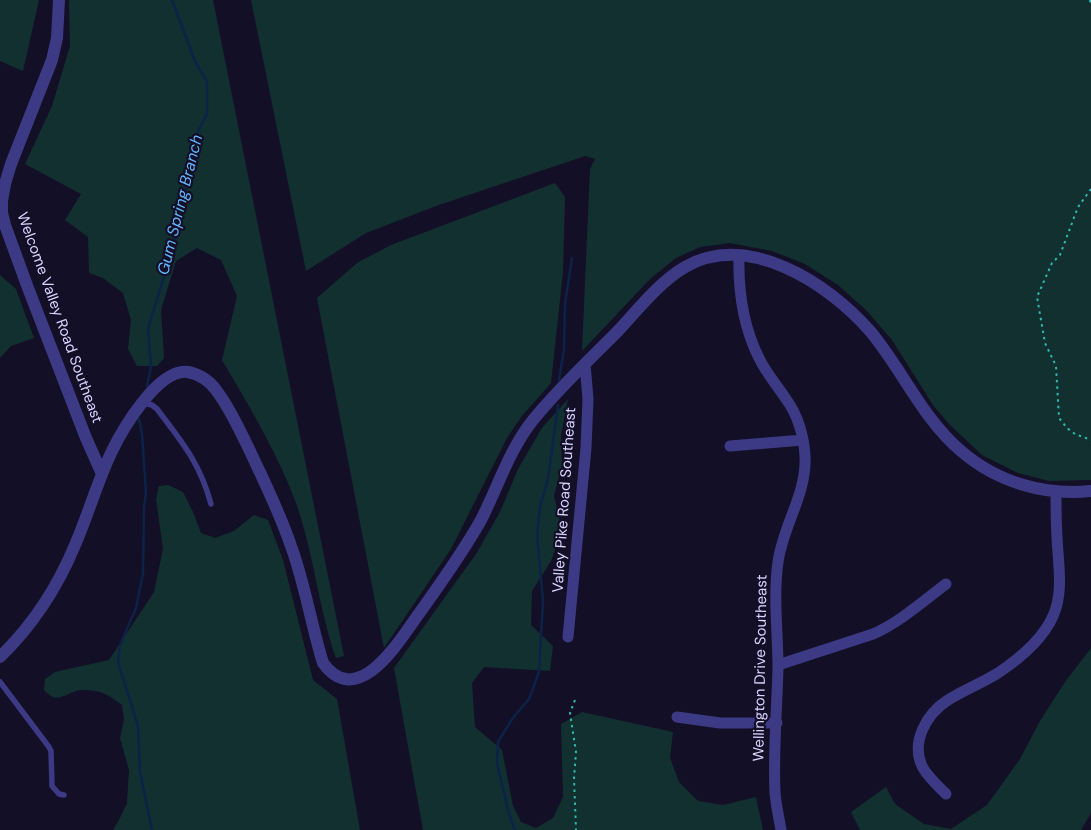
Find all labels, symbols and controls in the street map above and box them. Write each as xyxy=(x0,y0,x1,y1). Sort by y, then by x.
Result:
water label: Gum Spring Branch xyxy=(154,133,208,277)
street label: Welcome Valley Road Southeast xyxy=(12,210,106,426)
street label: Valley Pike Road Southeast xyxy=(550,407,580,593)
street label: Wellington Drive Southeast xyxy=(750,575,772,761)

